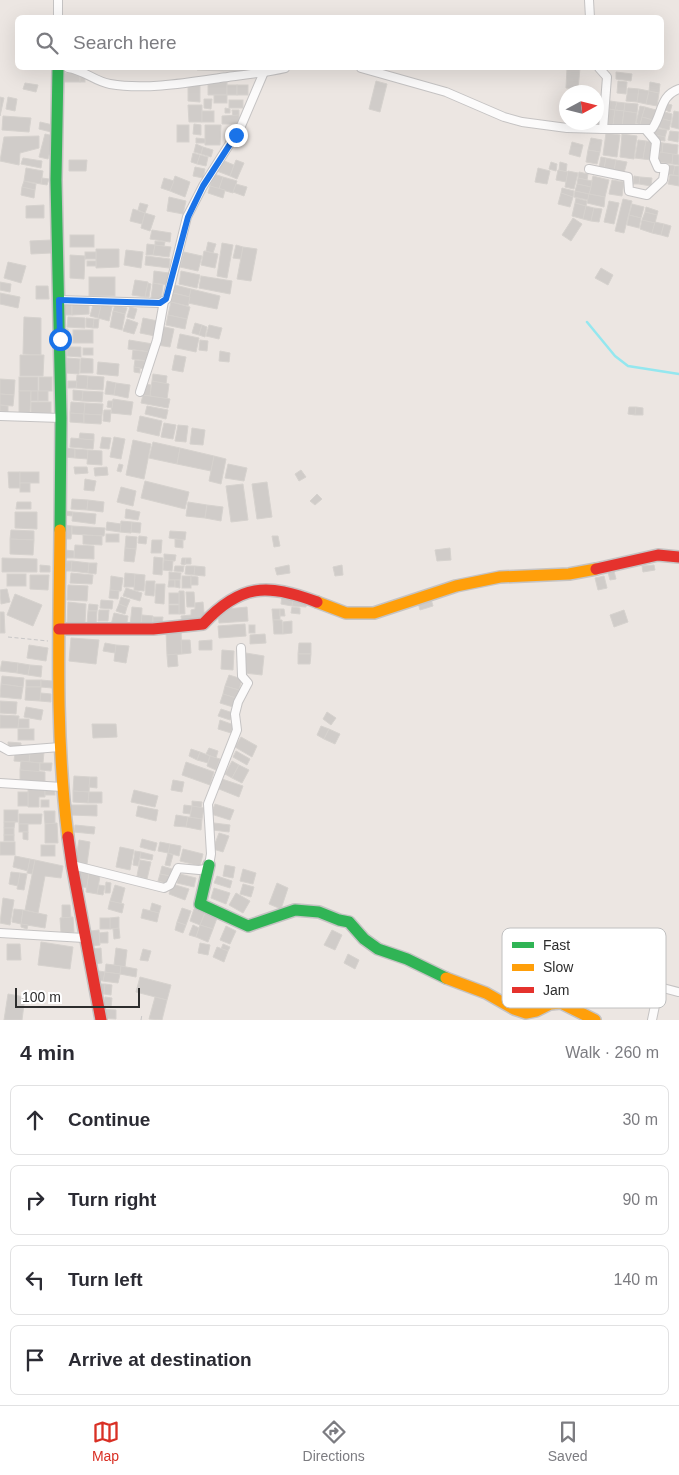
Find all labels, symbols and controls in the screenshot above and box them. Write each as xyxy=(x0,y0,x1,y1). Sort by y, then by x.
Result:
search box xyxy=(15,15,664,70)
icon: search xyxy=(33,29,61,57)
text: Search here xyxy=(73,32,177,53)
north arrow xyxy=(559,85,604,130)
route end xyxy=(225,124,248,147)
route start xyxy=(49,328,72,351)
legend xyxy=(502,928,666,1008)
text: Fast xyxy=(543,937,570,953)
text: Slow xyxy=(543,959,574,975)
text: Jam xyxy=(543,982,569,998)
scale bar xyxy=(15,985,140,1008)
text: 100 m xyxy=(22,989,61,1005)
text: 4 min xyxy=(20,1041,75,1064)
text: Walk · 260 m xyxy=(565,1044,659,1061)
icon: ahead xyxy=(21,1106,49,1134)
text: Continue xyxy=(68,1109,150,1130)
text: 30 m xyxy=(622,1111,658,1128)
icon: right xyxy=(21,1186,49,1214)
text: Turn right xyxy=(68,1189,156,1210)
text: 90 m xyxy=(622,1191,658,1208)
icon: left xyxy=(21,1266,49,1294)
text: Turn left xyxy=(68,1269,143,1290)
text: 140 m xyxy=(614,1271,658,1288)
icon: arrive xyxy=(21,1346,49,1374)
text: Arrive at destination xyxy=(68,1349,252,1370)
tab: Map xyxy=(92,1418,120,1464)
tab: Directions xyxy=(303,1418,365,1464)
tab: Saved xyxy=(548,1418,587,1464)

